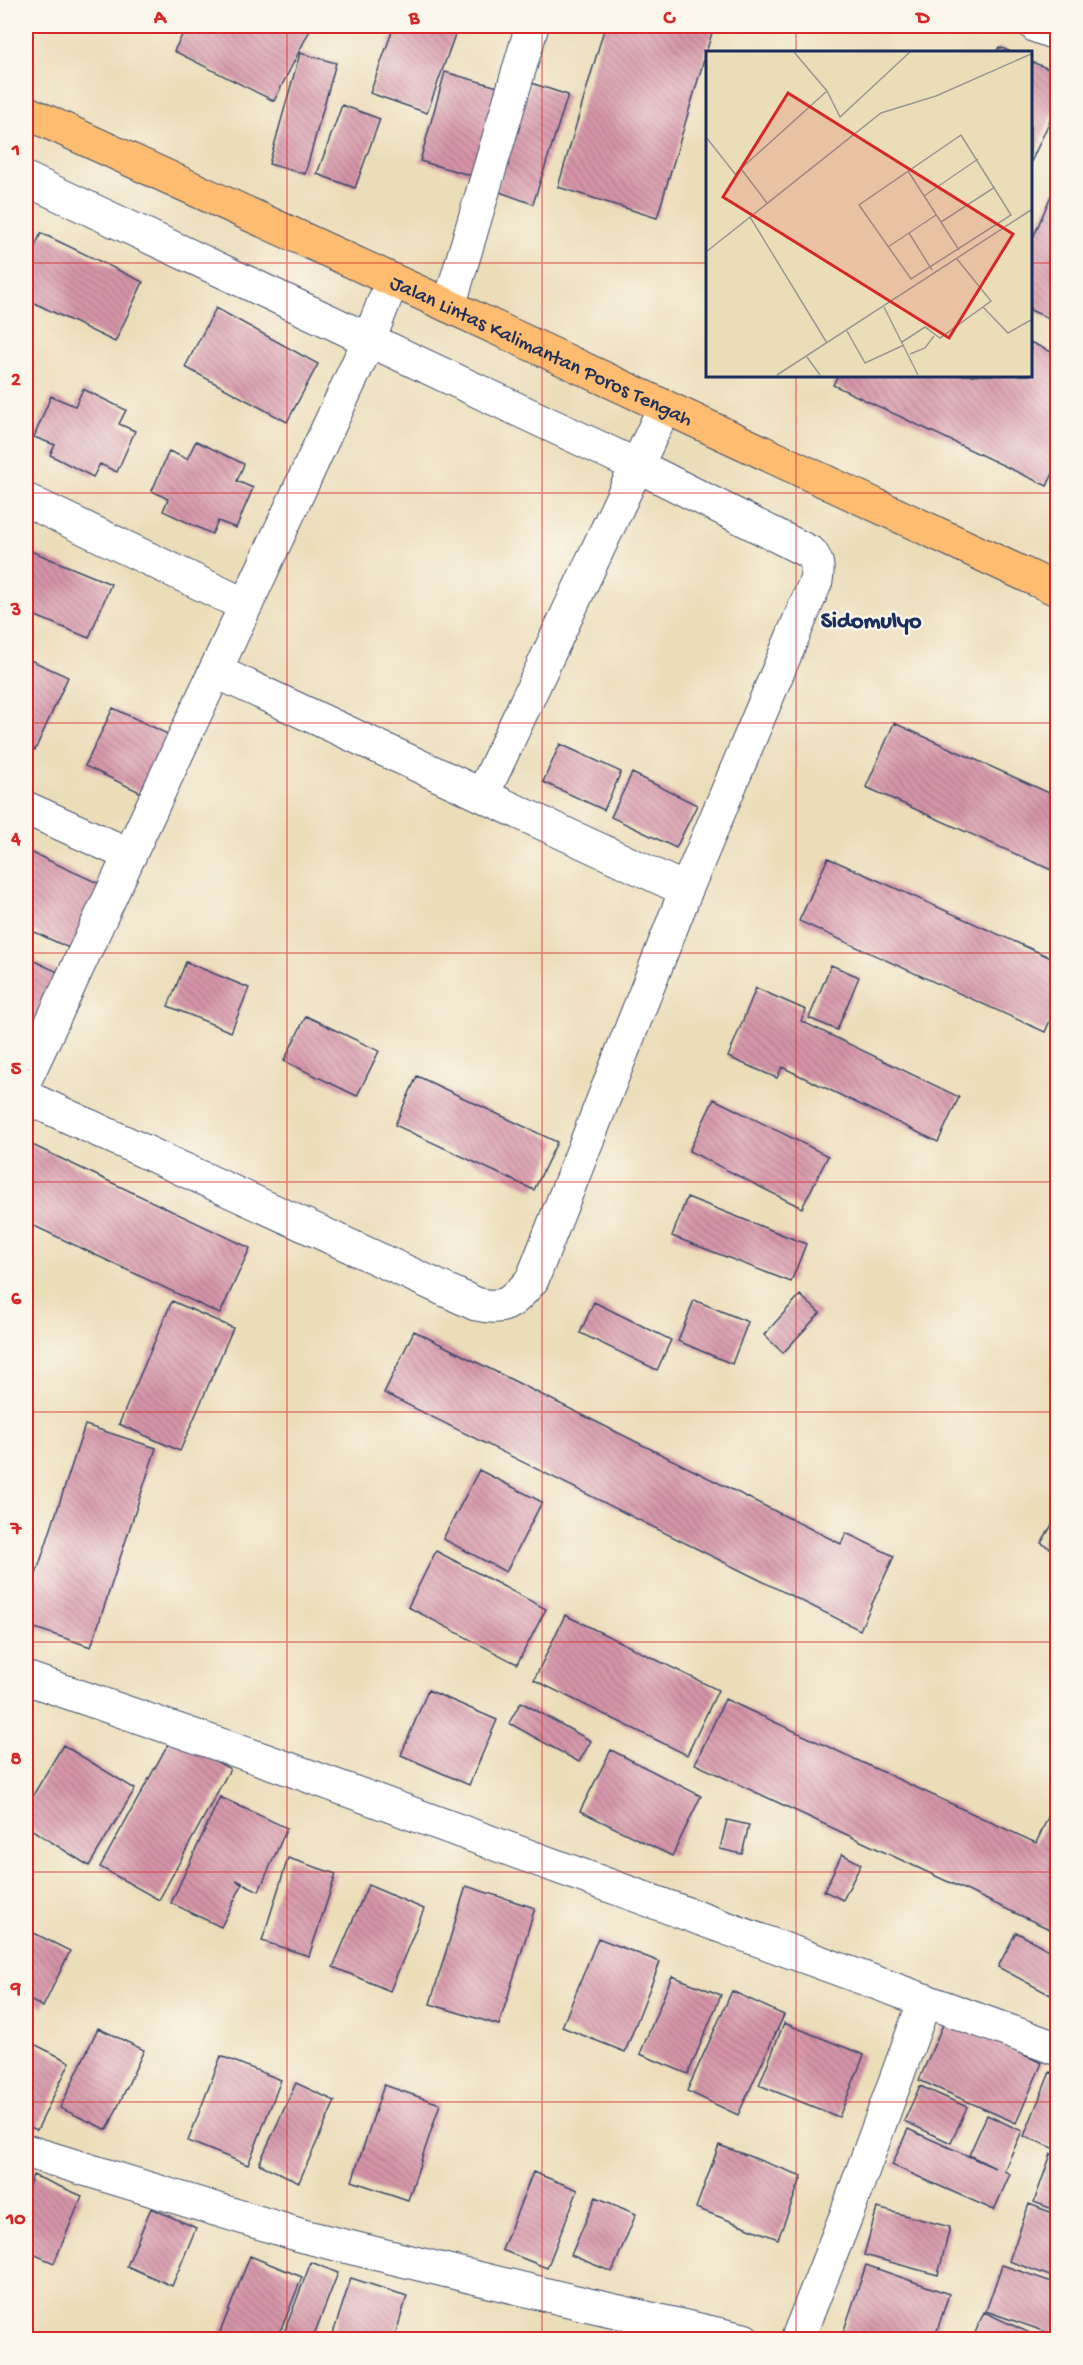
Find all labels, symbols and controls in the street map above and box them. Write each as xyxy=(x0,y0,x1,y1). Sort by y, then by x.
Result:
text: A xyxy=(153,8,168,31)
text: B xyxy=(408,8,420,31)
text: C xyxy=(663,8,677,31)
text: D xyxy=(914,8,930,31)
inset map xyxy=(706,51,1032,376)
text: 1 xyxy=(11,140,20,163)
street label: Jalan Lintas Kalimantan Poros Tengah xyxy=(385,272,696,434)
text: 2 xyxy=(11,370,21,393)
text: 3 xyxy=(10,600,21,623)
district label: Sidomulyo xyxy=(821,608,922,637)
text: 4 xyxy=(10,829,21,852)
text: 5 xyxy=(11,1059,22,1082)
text: 6 xyxy=(11,1289,22,1312)
text: 7 xyxy=(10,1519,23,1542)
text: 8 xyxy=(11,1749,22,1772)
text: 9 xyxy=(10,1979,21,2002)
text: 10 xyxy=(5,2209,26,2232)

